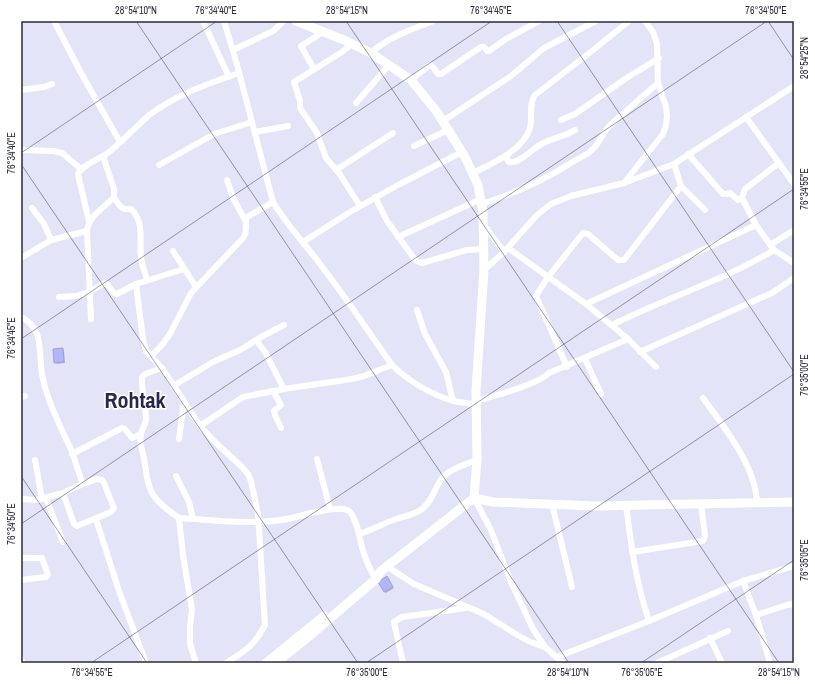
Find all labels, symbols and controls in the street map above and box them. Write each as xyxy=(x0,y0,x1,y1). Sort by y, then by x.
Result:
text: 28°54'10"N xyxy=(115,4,157,17)
text: 76°34'40"E xyxy=(195,4,237,17)
text: 28°54'15"N xyxy=(326,4,368,17)
text: 76°34'45"E xyxy=(470,4,512,17)
text: 76°34'50"E xyxy=(745,4,787,17)
text: 28°54'25"N xyxy=(798,37,811,79)
text: 76°34'40"E xyxy=(5,132,18,174)
text: 76°34'55"E xyxy=(798,168,811,210)
text: 76°34'45"E xyxy=(5,317,18,359)
text: 76°35'00"E xyxy=(798,354,811,396)
district label: Rohtak xyxy=(104,385,167,415)
text: 76°34'50"E xyxy=(5,503,18,545)
text: 76°35'05"E xyxy=(798,539,811,581)
text: 76°34'55"E xyxy=(71,666,113,679)
text: 76°35'00"E xyxy=(346,666,388,679)
text: 28°54'10"N xyxy=(547,666,589,679)
text: 76°35'05"E xyxy=(621,666,663,679)
text: 28°54'15"N xyxy=(758,666,800,679)

